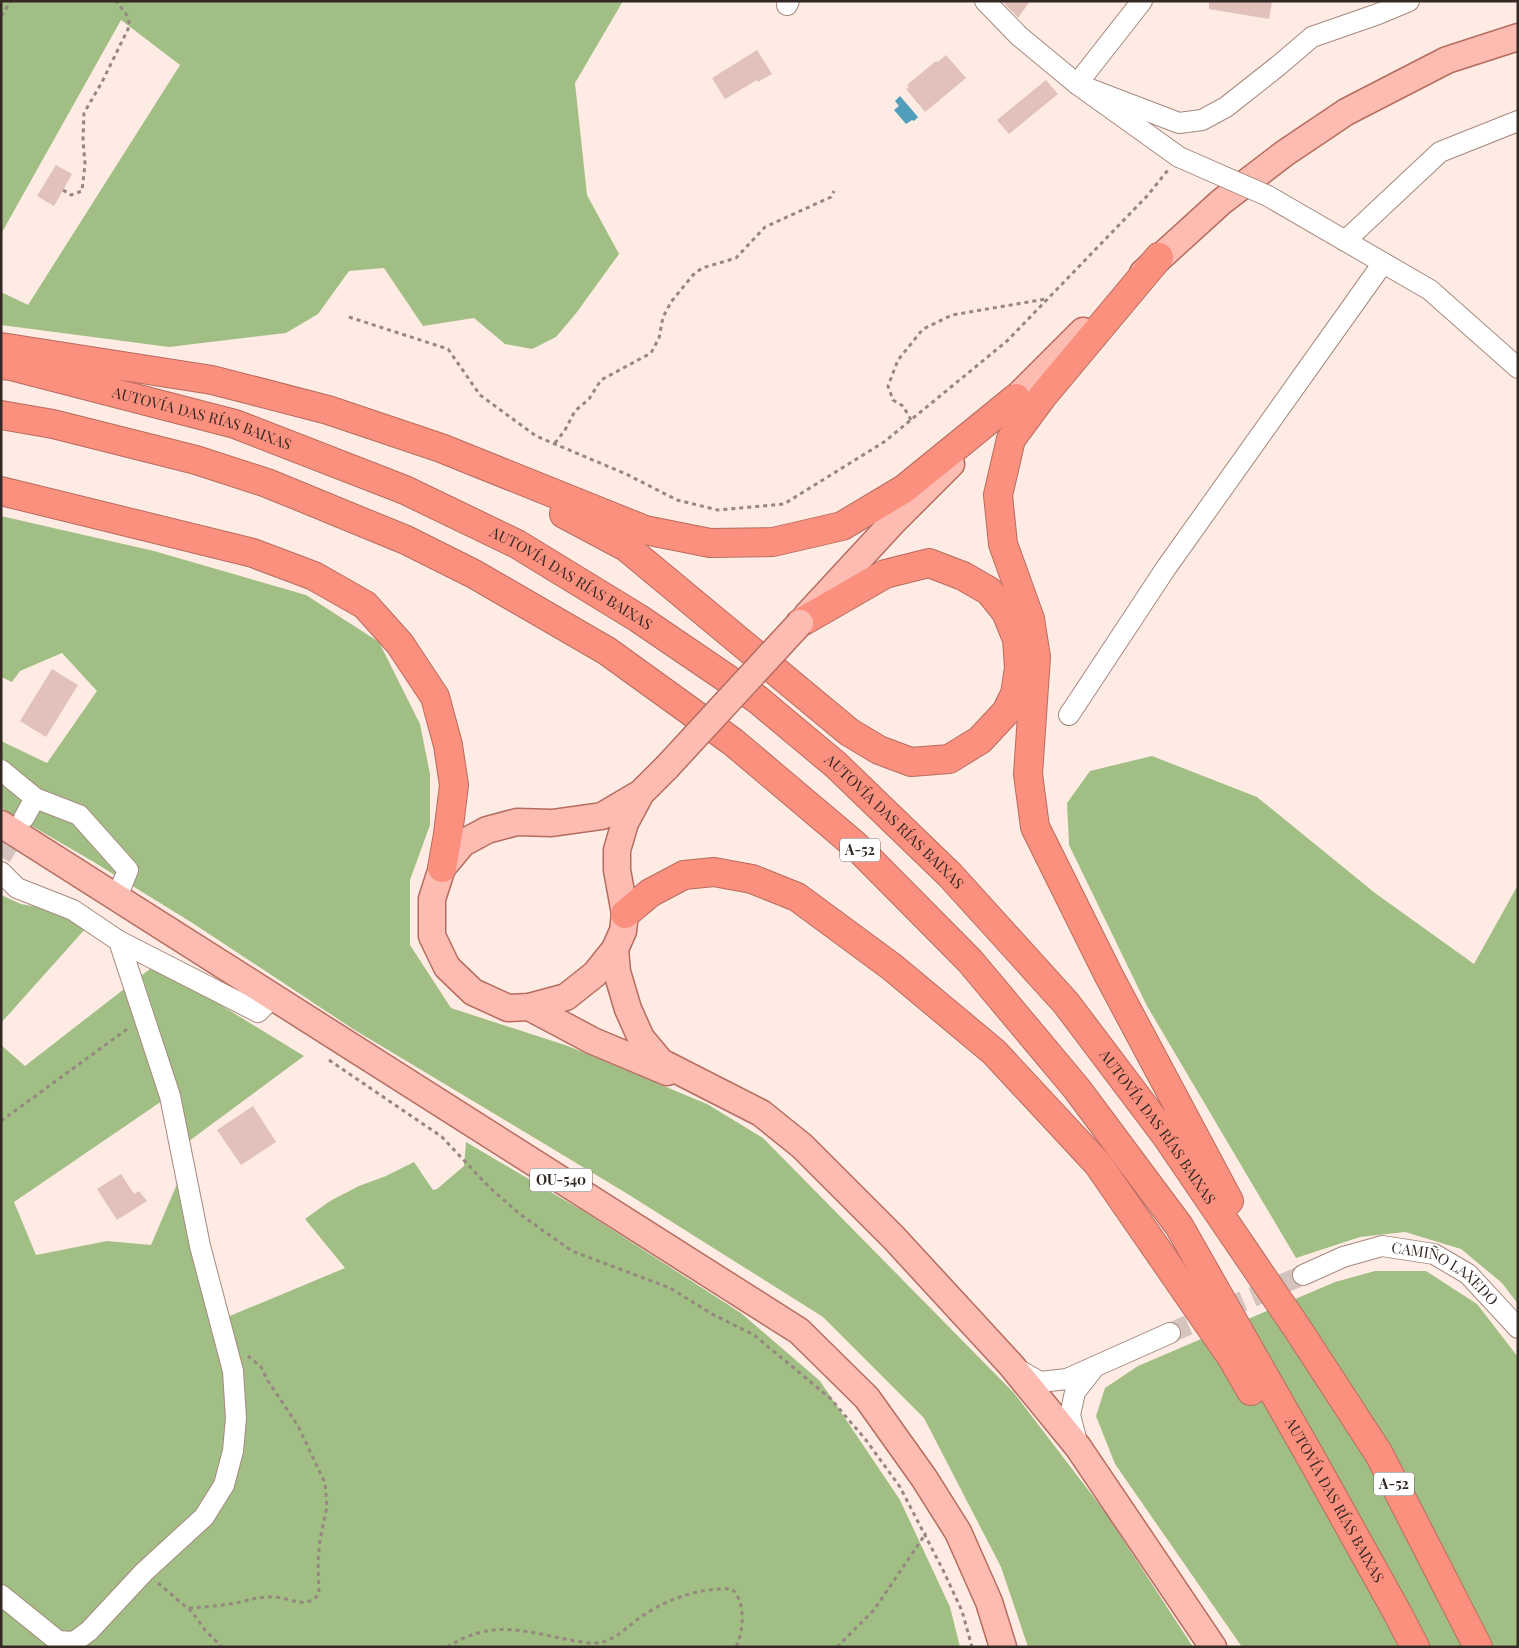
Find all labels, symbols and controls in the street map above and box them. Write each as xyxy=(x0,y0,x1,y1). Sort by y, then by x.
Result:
street label: AUTOVÍA DAS RÍAS BAIXAS xyxy=(109,381,295,454)
street label: AUTOVÍA DAS RÍAS BAIXAS xyxy=(486,521,657,634)
street label: AUTOVÍA DAS RÍAS BAIXAS xyxy=(820,748,969,893)
road number: A-52 xyxy=(840,838,880,862)
street label: AUTOVÍA DAS RÍAS BAIXAS xyxy=(1095,1044,1221,1208)
road number: OU-540 xyxy=(530,1168,592,1192)
street label: CAMIÑO LAXEDO xyxy=(1390,1237,1503,1309)
street label: AUTOVÍA DAS RÍAS BAIXAS xyxy=(1281,1413,1389,1586)
road number: A-52 xyxy=(1374,1472,1414,1496)

